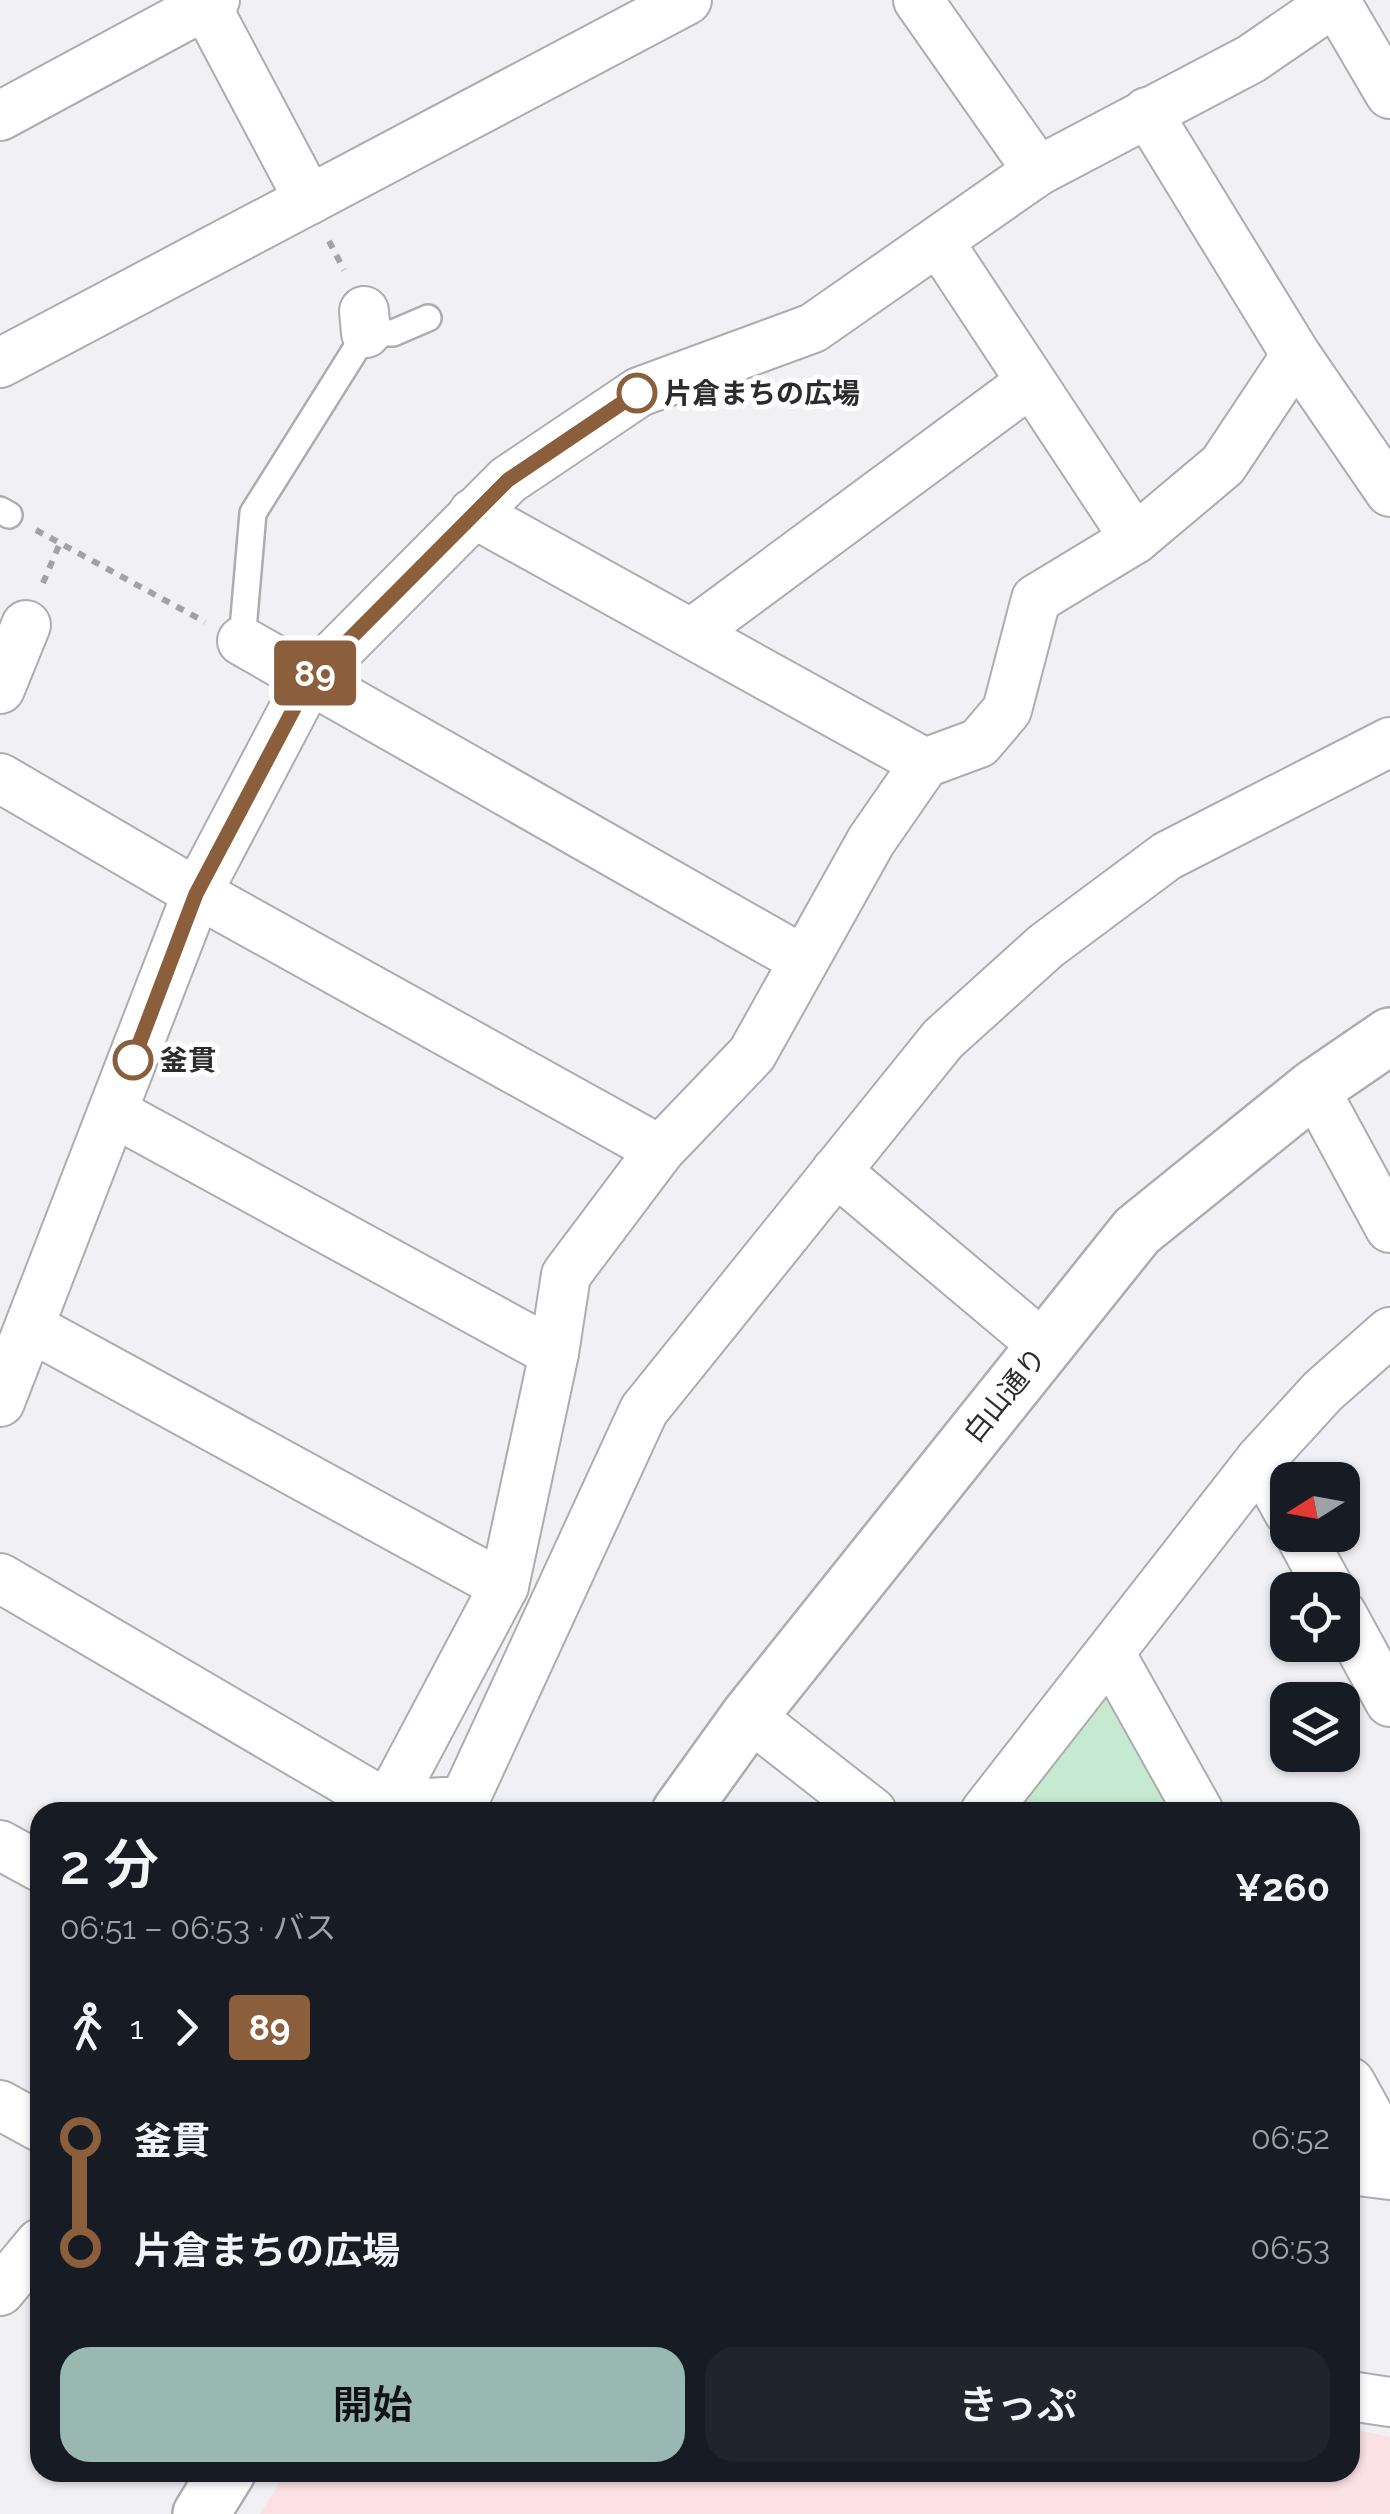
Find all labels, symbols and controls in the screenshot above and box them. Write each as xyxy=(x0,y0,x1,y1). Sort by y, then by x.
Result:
marker: 片倉まちの広場 xyxy=(618,374,656,412)
place label: 片倉まちの広場 xyxy=(664,377,860,410)
line badge: 89 xyxy=(270,640,360,706)
text: 89 xyxy=(294,653,336,694)
marker: 釜貫 xyxy=(114,1041,152,1079)
place label: 釜貫 xyxy=(160,1044,216,1077)
street label: 白山通り xyxy=(957,1341,1053,1449)
north arrow xyxy=(1270,1462,1360,1552)
map controls xyxy=(1270,1462,1360,1772)
button: locate xyxy=(1270,1572,1360,1662)
button: layers xyxy=(1270,1682,1360,1772)
text: 2 分 xyxy=(60,1832,159,1897)
text: ¥260 xyxy=(1235,1865,1330,1910)
text: 06:51 – 06:53 · バス xyxy=(60,1909,336,1946)
icon: walk xyxy=(60,2000,115,2055)
icon: forward xyxy=(159,2000,214,2055)
text: 89 xyxy=(249,2007,290,2048)
text: 1 xyxy=(130,2009,144,2046)
text: 釜貫 xyxy=(134,2118,210,2163)
text: 06:52 xyxy=(1251,2119,1330,2156)
text: 片倉まちの広場 xyxy=(134,2228,400,2273)
text: 06:53 xyxy=(1251,2229,1330,2266)
button: 開始 xyxy=(60,2347,685,2462)
button: きっぷ xyxy=(705,2347,1330,2462)

